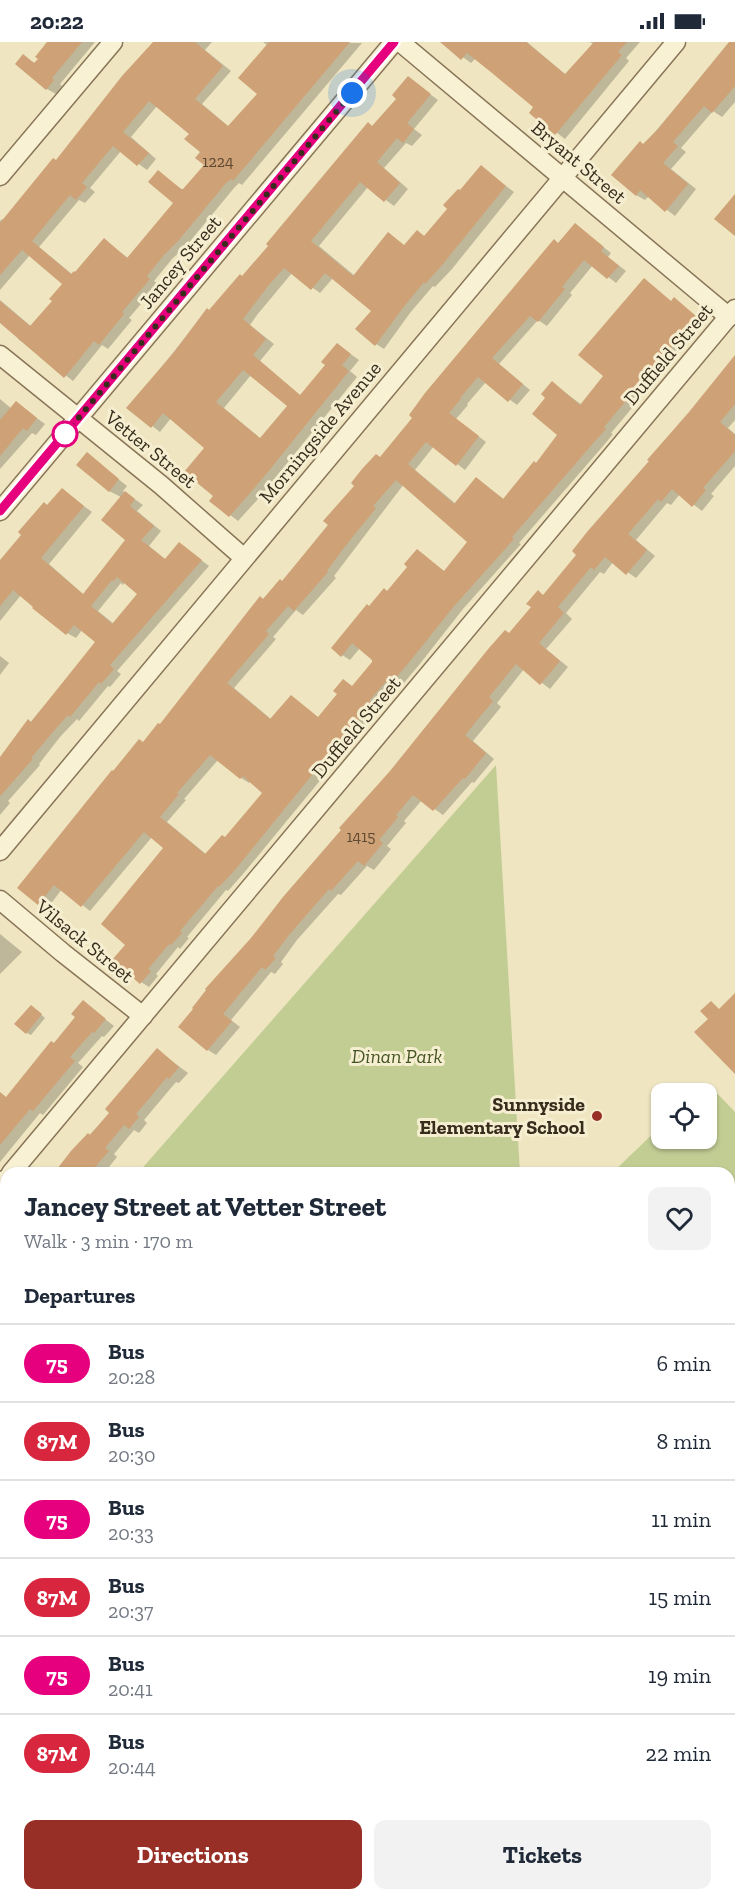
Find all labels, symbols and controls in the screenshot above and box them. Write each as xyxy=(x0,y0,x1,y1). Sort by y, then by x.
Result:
text: 20:22 xyxy=(30,8,84,35)
your location xyxy=(337,78,367,108)
street label: Bryant Street xyxy=(527,115,632,209)
house number: 1224 xyxy=(202,152,234,171)
street label: Jancey Street xyxy=(134,210,227,314)
street label: Duffield Street xyxy=(618,298,718,410)
street label: Morningside Avenue xyxy=(254,356,386,508)
street label: Vetter Street xyxy=(100,404,202,493)
unlabelled marker xyxy=(52,421,78,447)
street label: Duffield Street xyxy=(306,671,406,783)
house number: 1415 xyxy=(346,827,376,846)
street label: Vilsack Street xyxy=(31,894,139,988)
park label: Dinan Park xyxy=(352,1044,442,1068)
map controls xyxy=(651,1083,717,1149)
button: locate xyxy=(651,1083,717,1149)
place label: Sunnyside Elementary School xyxy=(419,1092,585,1139)
marker: Sunnyside Elementary School xyxy=(590,1109,604,1123)
button: heart xyxy=(648,1187,711,1250)
text: Jancey Street at Vetter Street xyxy=(24,1190,386,1223)
text: Walk · 3 min · 170 m xyxy=(24,1229,193,1253)
text: Departures xyxy=(24,1282,135,1309)
text: Bus xyxy=(108,1338,145,1365)
text: 6 min xyxy=(657,1350,711,1377)
text: 75 xyxy=(46,1351,68,1376)
text: 20:28 xyxy=(108,1365,155,1389)
text: Bus xyxy=(108,1416,145,1443)
text: 8 min xyxy=(656,1428,711,1455)
text: 87M xyxy=(37,1429,77,1454)
text: 20:30 xyxy=(108,1443,156,1467)
text: Bus xyxy=(108,1494,145,1521)
text: 11 min xyxy=(651,1506,711,1533)
text: 75 xyxy=(46,1507,68,1532)
text: 20:33 xyxy=(108,1521,154,1545)
text: Bus xyxy=(108,1572,145,1599)
text: 15 min xyxy=(649,1584,711,1611)
text: 87M xyxy=(37,1585,77,1610)
text: 20:37 xyxy=(108,1599,154,1623)
text: Bus xyxy=(108,1650,145,1677)
text: 19 min xyxy=(648,1662,711,1689)
text: 75 xyxy=(46,1663,68,1688)
text: 20:41 xyxy=(108,1677,153,1701)
text: Bus xyxy=(108,1728,145,1755)
text: 22 min xyxy=(646,1740,711,1767)
text: 87M xyxy=(37,1741,77,1766)
text: 20:44 xyxy=(108,1755,156,1779)
button: Directions xyxy=(24,1820,362,1889)
button: Tickets xyxy=(374,1820,711,1889)

